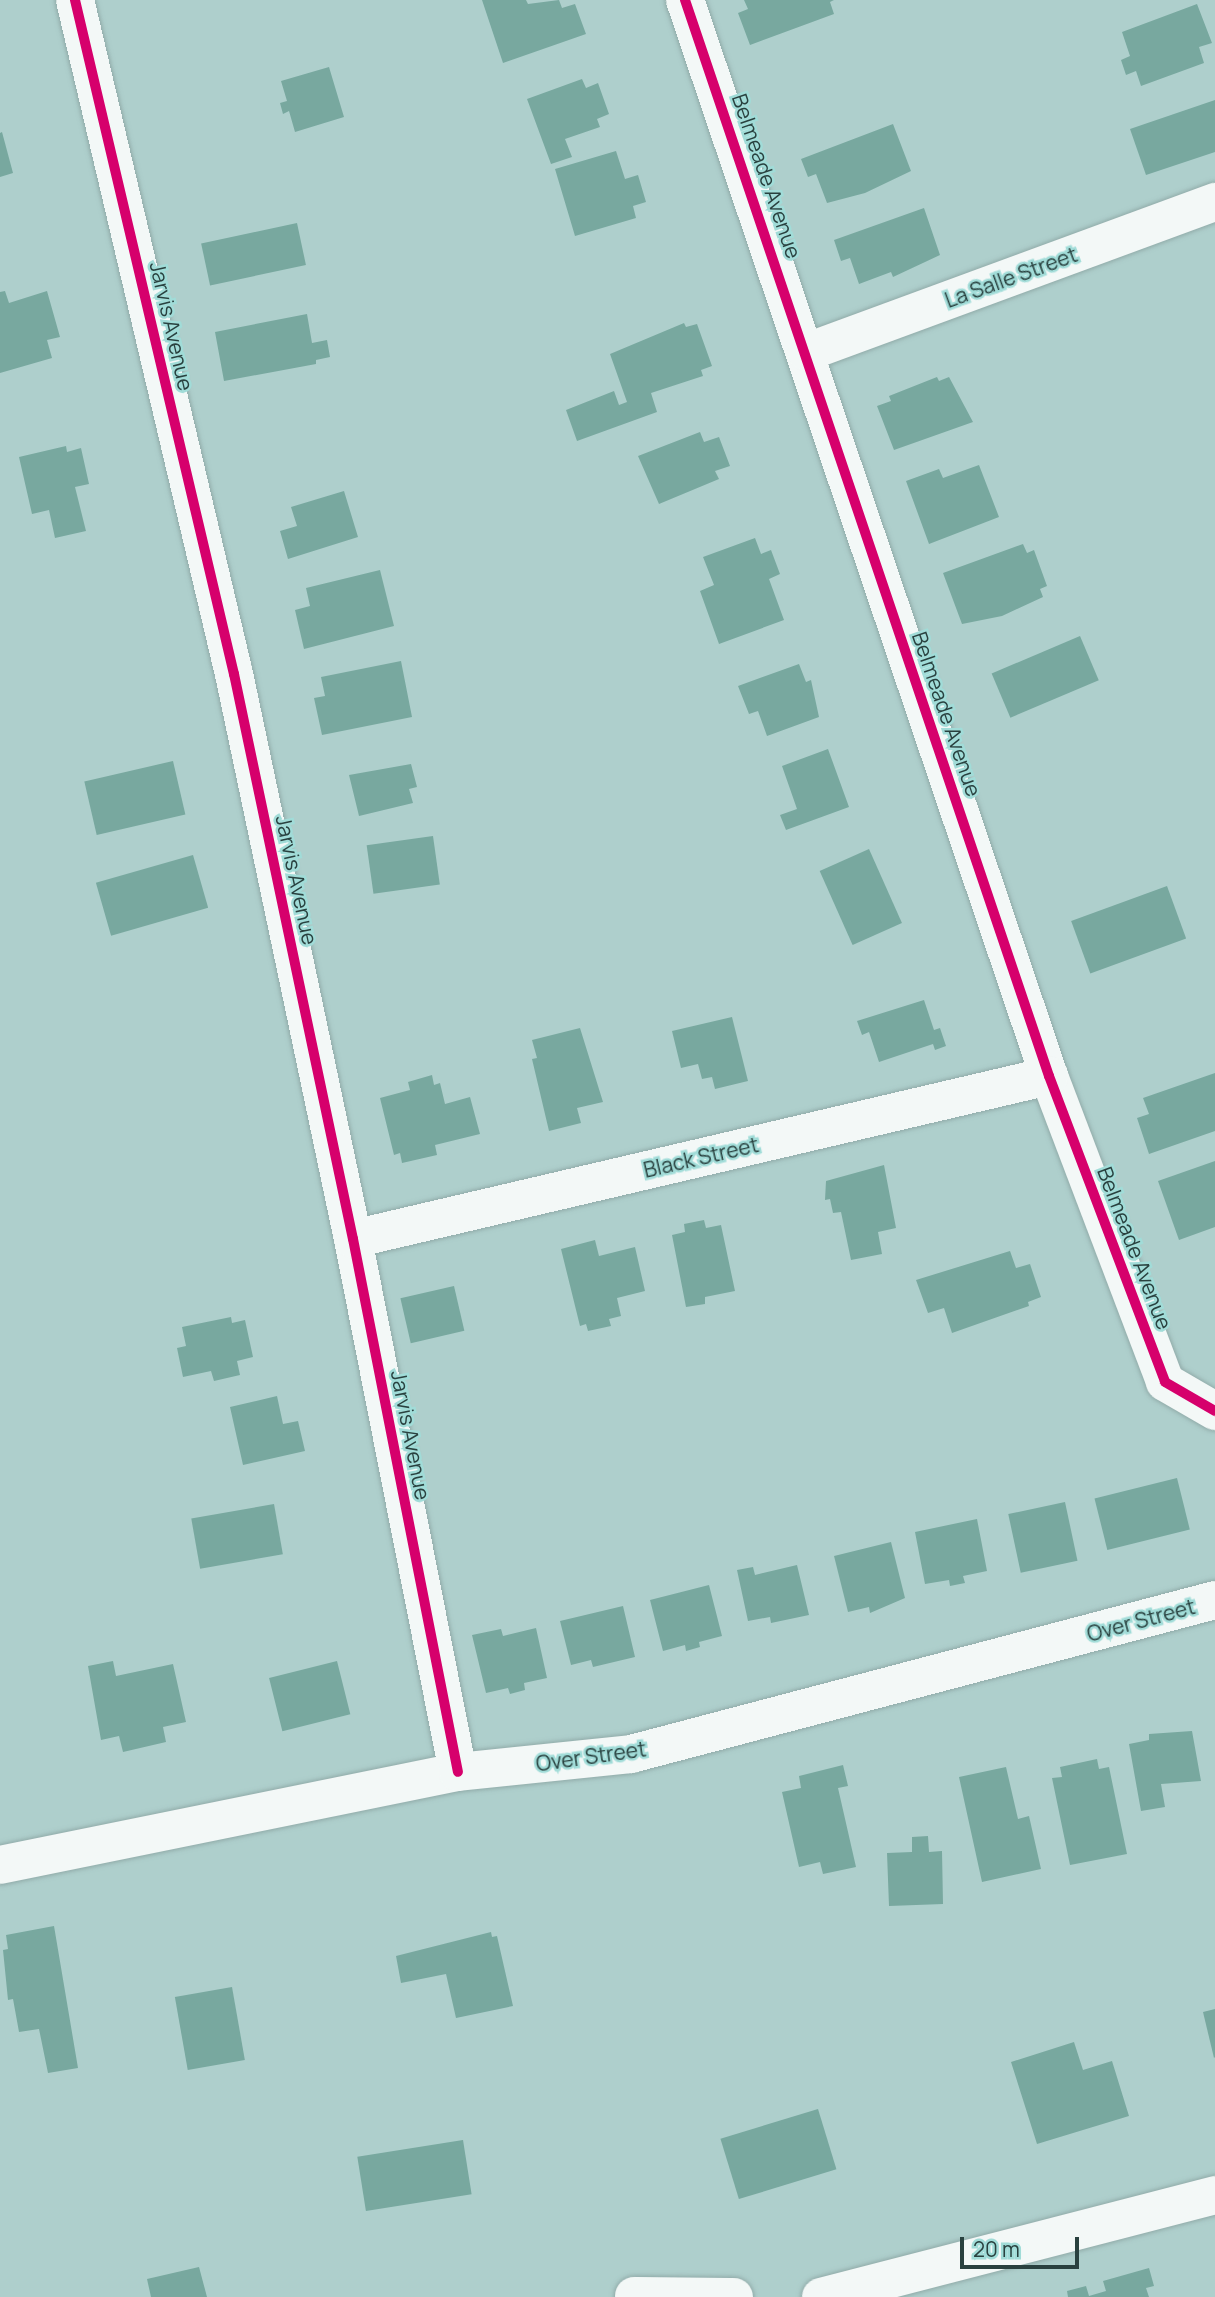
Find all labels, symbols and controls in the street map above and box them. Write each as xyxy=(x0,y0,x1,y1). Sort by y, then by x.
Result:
street label: Belmeade Avenue xyxy=(727,90,807,262)
street label: La Salle Street xyxy=(941,241,1081,313)
street label: Jarvis Avenue xyxy=(145,259,199,393)
street label: Belmeade Avenue xyxy=(907,628,987,800)
street label: Jarvis Avenue xyxy=(271,813,323,947)
street label: Black Street xyxy=(641,1132,761,1182)
street label: Belmeade Avenue xyxy=(1092,1163,1178,1333)
street label: Jarvis Avenue xyxy=(386,1368,436,1502)
street label: Over Street xyxy=(1084,1593,1198,1647)
street label: Over Street xyxy=(534,1736,648,1776)
scale bar xyxy=(963,2224,1082,2268)
text: 20 m xyxy=(973,2235,1020,2263)

